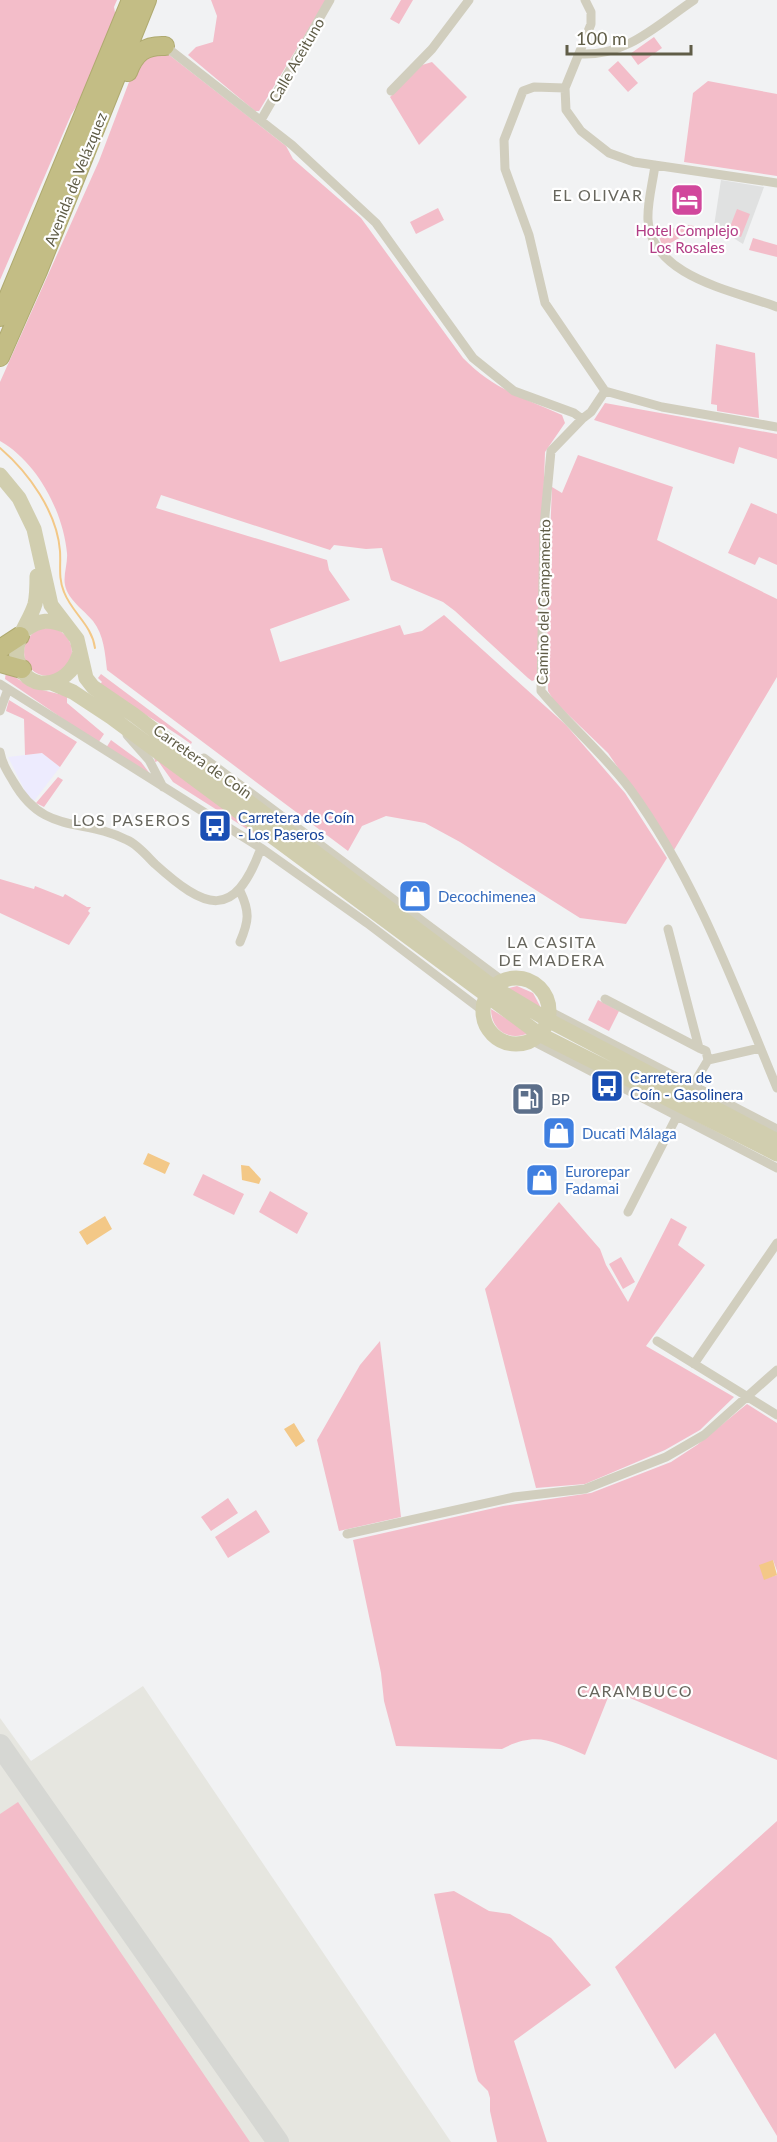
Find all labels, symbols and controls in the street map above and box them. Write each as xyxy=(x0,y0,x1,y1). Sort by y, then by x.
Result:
street label: Calle Aceituno xyxy=(264,14,328,106)
scale bar xyxy=(567,18,692,56)
text: 100 m xyxy=(576,27,627,49)
street label: Avenida de Velázquez xyxy=(40,109,110,248)
hotel icon: Hotel Complejo Los Rosales xyxy=(669,182,705,218)
district label: EL OLIVAR xyxy=(553,185,643,204)
place label: Hotel Complejo Los Rosales xyxy=(636,221,738,256)
street label: Camino del Campamento xyxy=(533,519,553,685)
street label: Carretera de Coín xyxy=(150,720,256,802)
bus stop icon: Carretera de Coín - Los Paseros xyxy=(197,808,233,844)
place label: Carretera de Coín - Los Paseros xyxy=(238,808,354,843)
district label: LOS PASEROS xyxy=(73,810,191,829)
shop icon: Decochimenea xyxy=(397,878,433,914)
place label: Decochimenea xyxy=(438,887,536,905)
district label: LA CASITA DE MADERA xyxy=(499,932,605,969)
bus stop icon: Carretera de Coín - Gasolinera xyxy=(589,1068,625,1104)
place label: Carretera de Coín - Gasolinera xyxy=(630,1068,743,1103)
fuel station icon: BP xyxy=(510,1081,546,1117)
place label: BP xyxy=(551,1090,570,1108)
shop icon: Ducati Málaga xyxy=(541,1115,577,1151)
place label: Ducati Málaga xyxy=(582,1124,677,1142)
shop icon: Eurorepar Fadamai xyxy=(524,1162,560,1198)
place label: Eurorepar Fadamai xyxy=(565,1162,630,1197)
district label: CARAMBUCO xyxy=(577,1681,693,1700)

